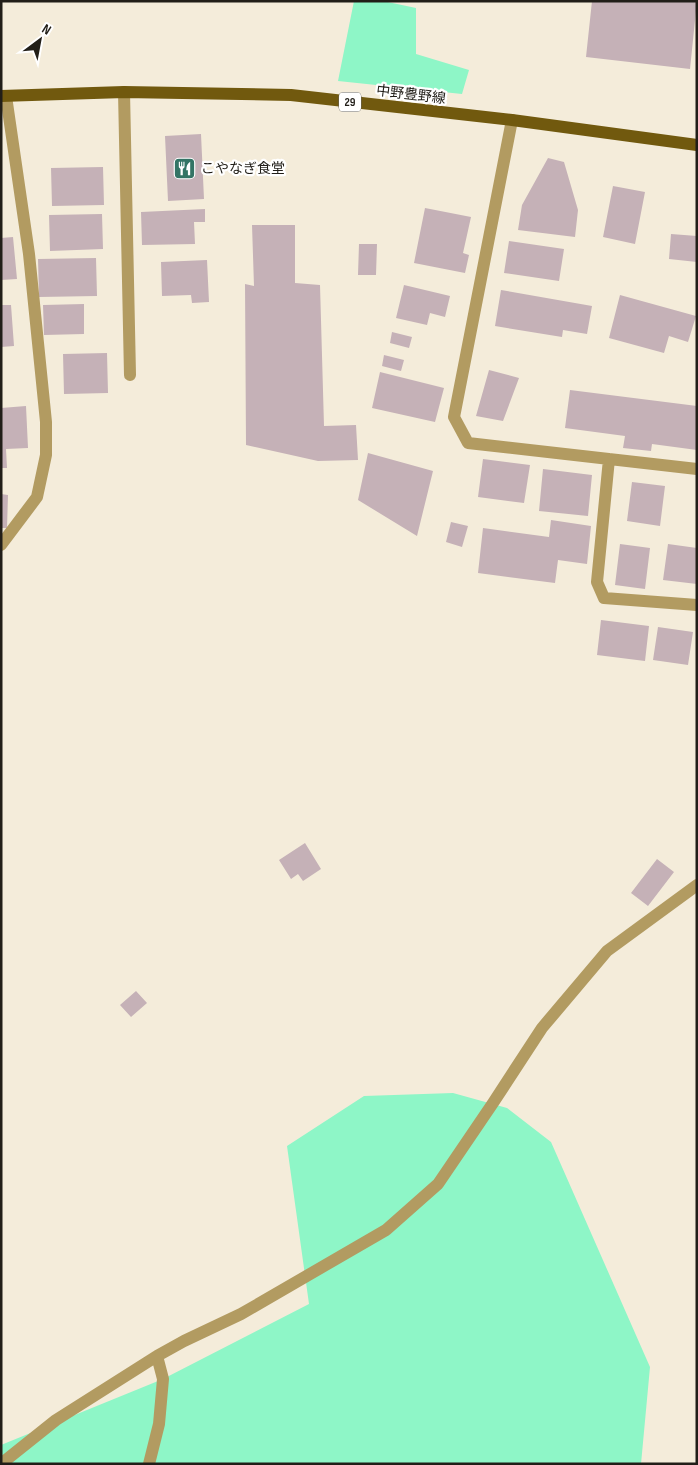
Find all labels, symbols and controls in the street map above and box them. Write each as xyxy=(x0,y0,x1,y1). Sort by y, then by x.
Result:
north arrow xyxy=(15,15,65,65)
text: N xyxy=(39,20,54,39)
street label: 中野豊野線 xyxy=(375,82,447,107)
road number: 29 xyxy=(339,92,361,111)
restaurant icon: こやなぎ食堂 xyxy=(173,156,197,180)
place label: こやなぎ食堂 xyxy=(201,160,285,177)

